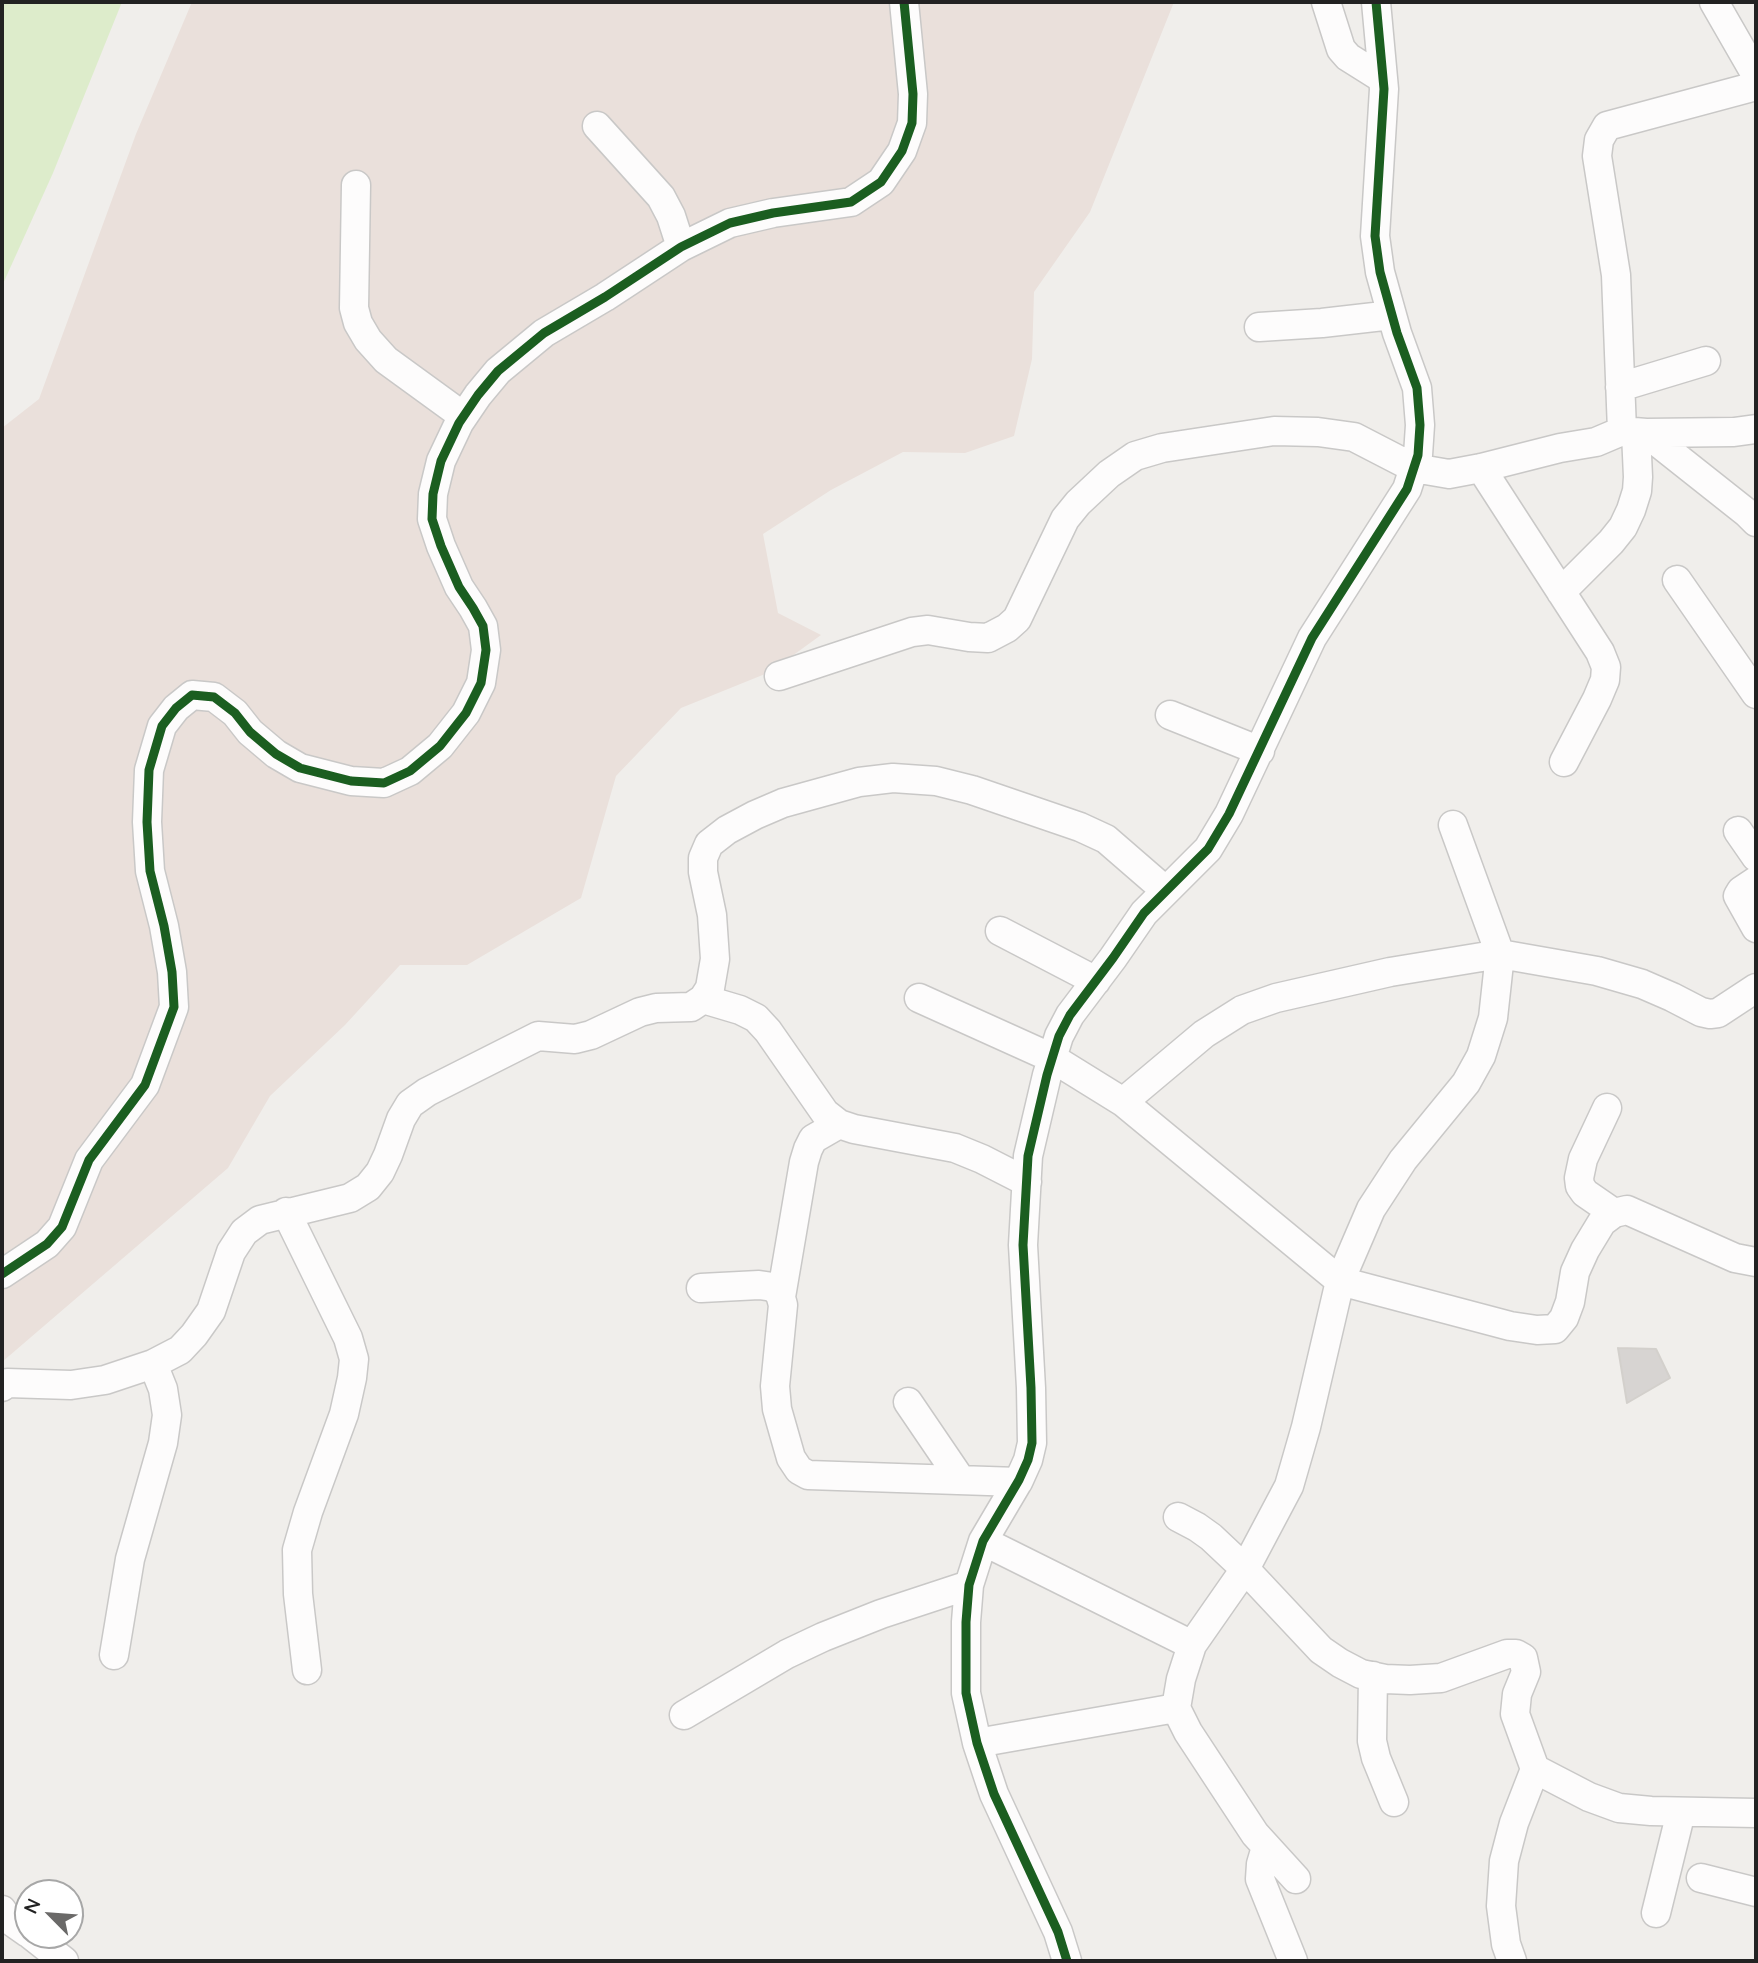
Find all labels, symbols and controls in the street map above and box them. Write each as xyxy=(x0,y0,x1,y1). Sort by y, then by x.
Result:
north arrow xyxy=(14,1879,84,1949)
text: N xyxy=(18,1895,46,1917)

